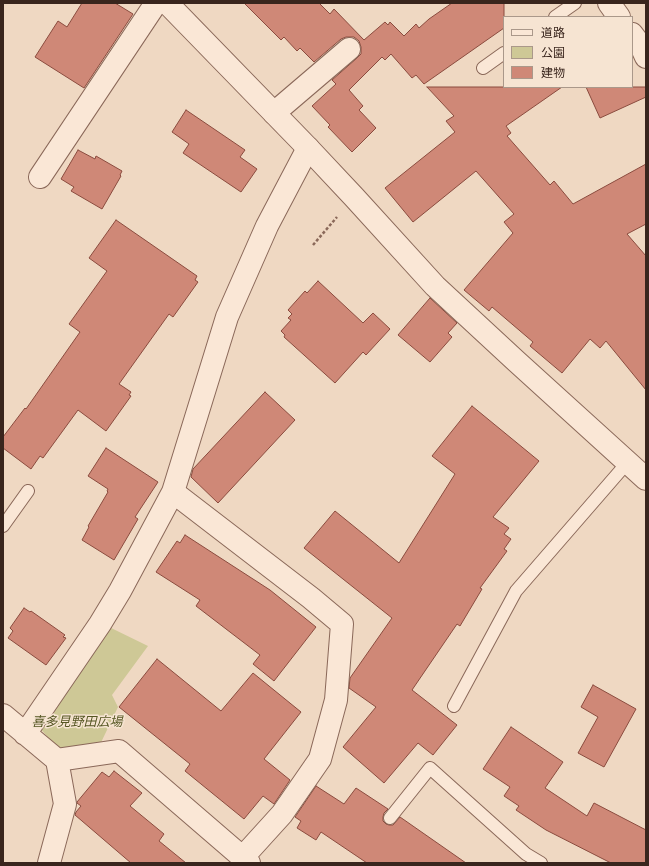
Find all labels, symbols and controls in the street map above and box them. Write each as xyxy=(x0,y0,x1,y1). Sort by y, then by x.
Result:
legend xyxy=(503,16,633,88)
text: 道路 xyxy=(541,26,565,40)
text: 公園 xyxy=(541,46,565,60)
text: 建物 xyxy=(541,66,565,80)
park label: 喜多見野田広場 xyxy=(32,715,122,731)

